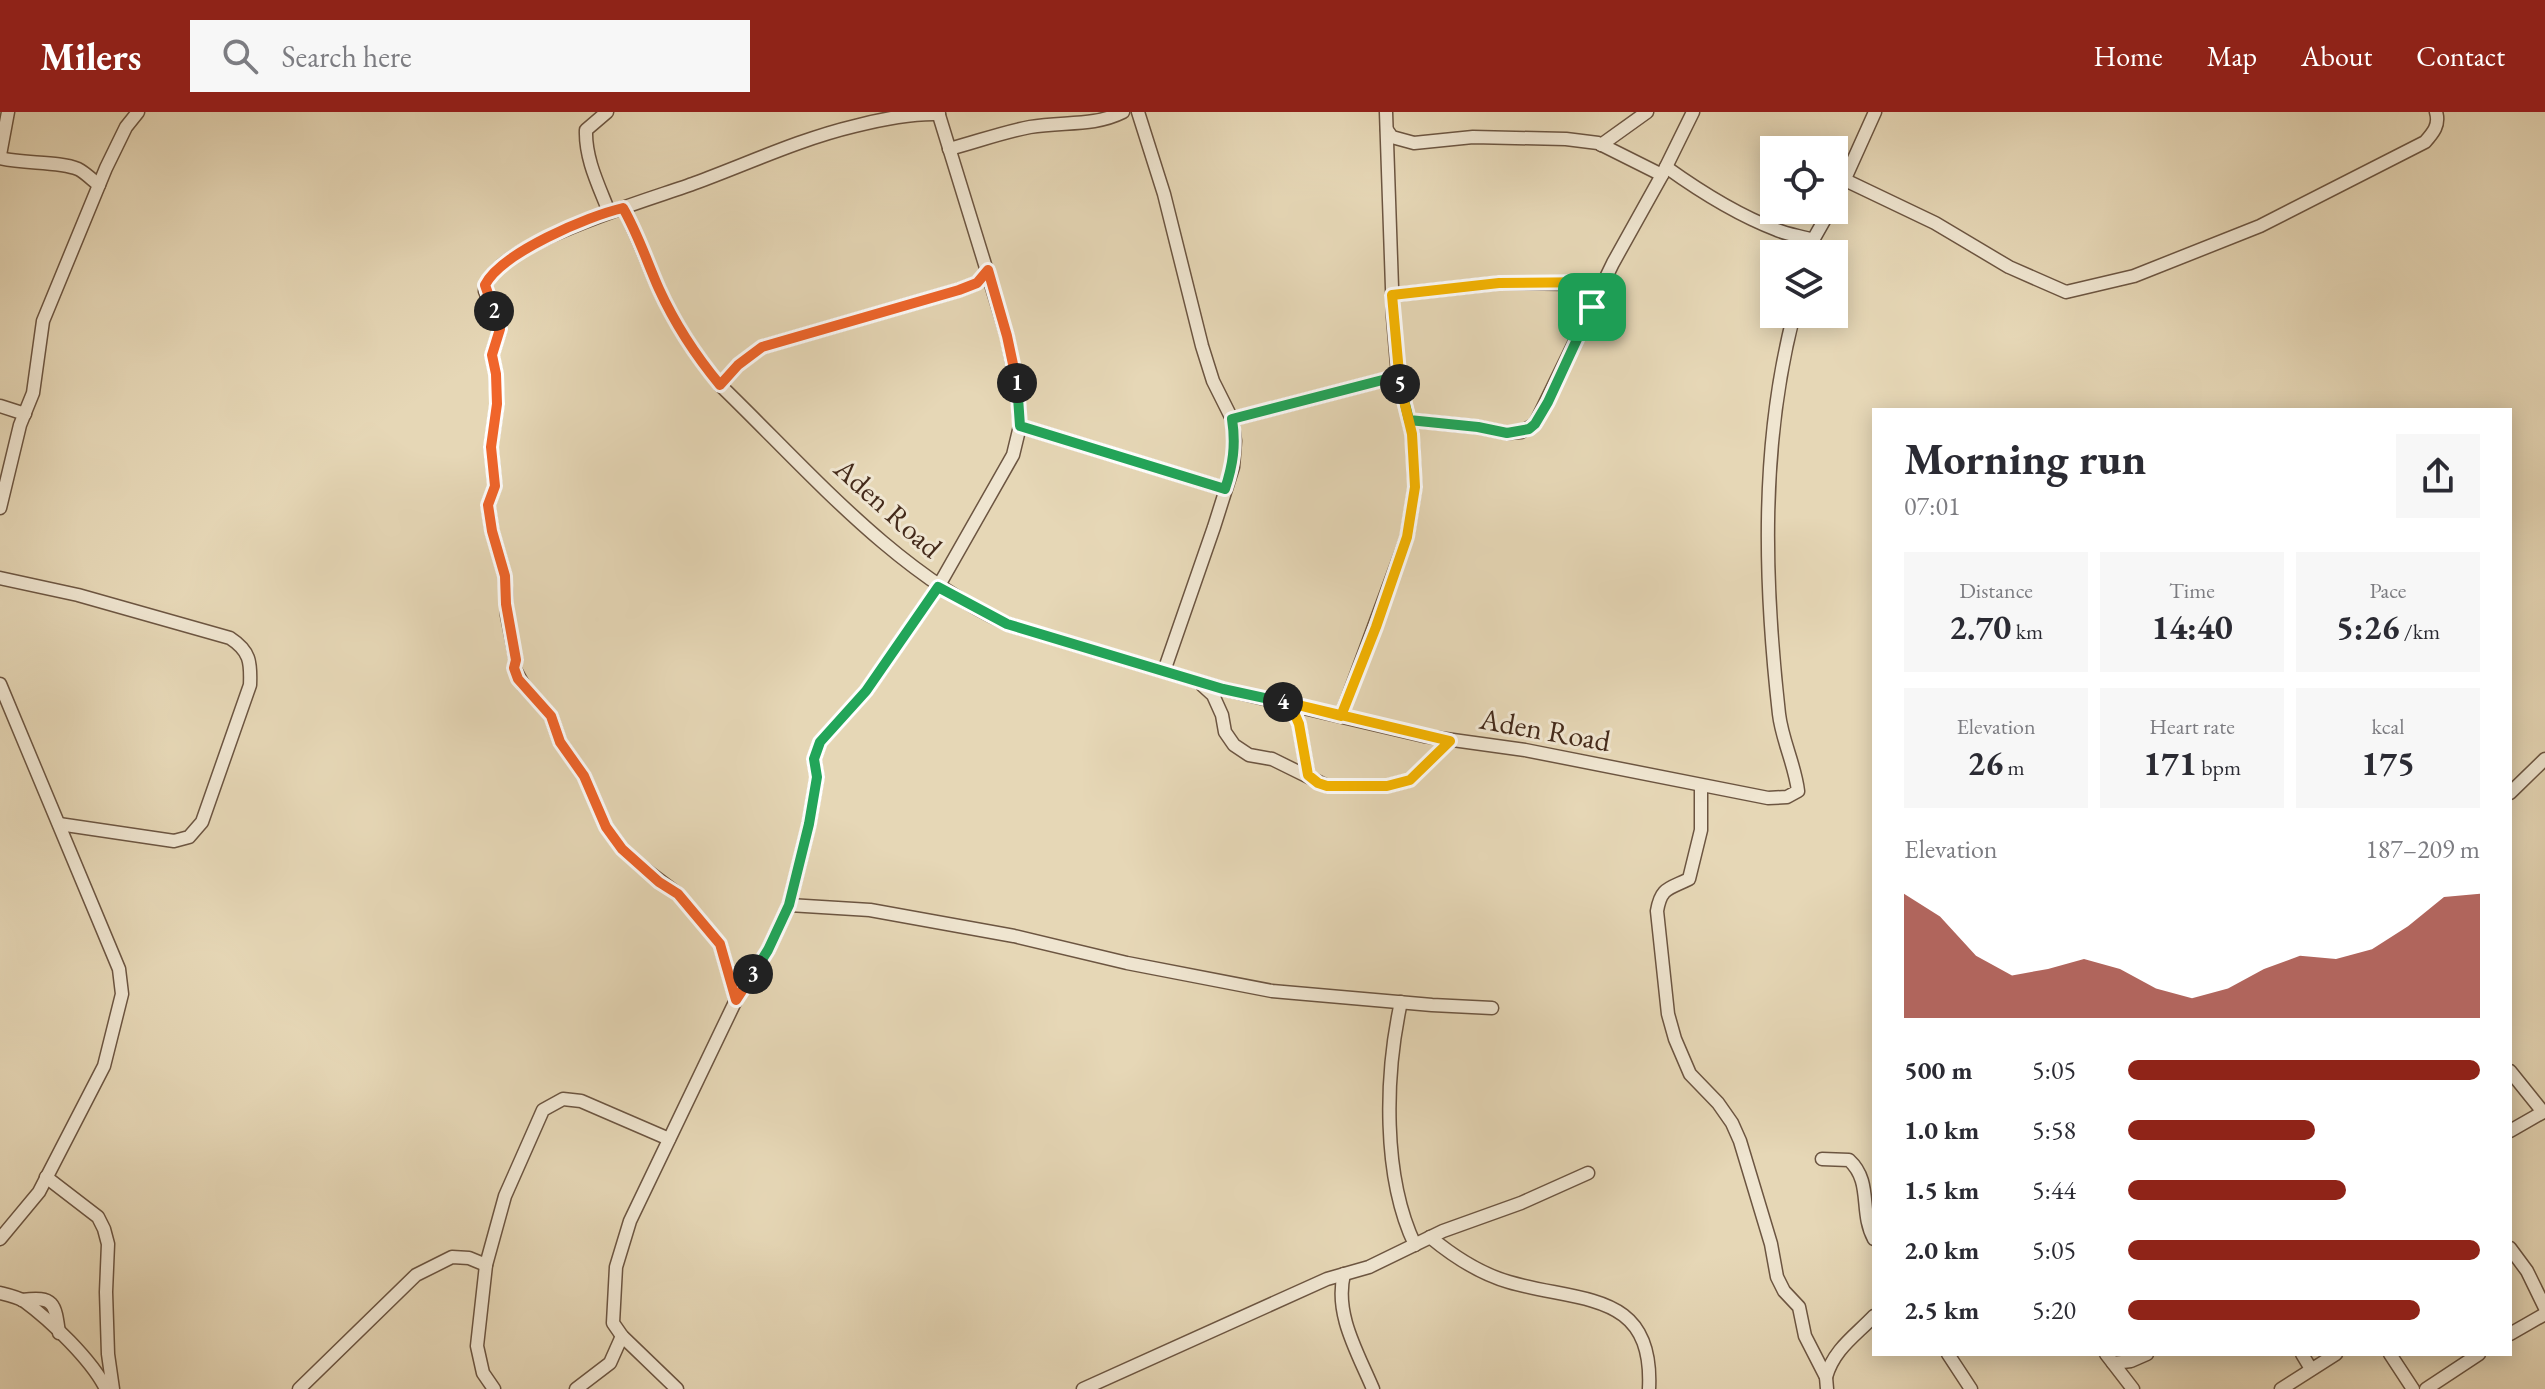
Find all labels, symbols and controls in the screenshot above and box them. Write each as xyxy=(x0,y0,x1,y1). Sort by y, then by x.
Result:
search box xyxy=(190,20,750,92)
text: Milers xyxy=(40,32,142,81)
icon: search xyxy=(218,34,262,78)
text: Search here xyxy=(282,37,412,76)
text: Home xyxy=(2093,38,2163,74)
text: Map xyxy=(2207,38,2257,74)
text: About xyxy=(2301,38,2372,74)
text: Contact xyxy=(2416,38,2505,74)
map controls xyxy=(1760,136,1848,328)
button: locate xyxy=(1760,136,1848,224)
button: layers xyxy=(1760,240,1848,328)
pin xyxy=(1558,273,1626,341)
icon: arrive xyxy=(1570,285,1614,329)
pin: 2 xyxy=(474,291,514,331)
text: 2 xyxy=(488,296,500,325)
pin: 1 xyxy=(997,363,1037,403)
pin: 5 xyxy=(1380,364,1420,404)
text: 1 xyxy=(1011,368,1023,397)
text: 5 xyxy=(1394,369,1406,398)
text: Morning run xyxy=(1904,430,2146,487)
button: share xyxy=(2396,434,2480,518)
street label: Aden Road xyxy=(825,448,951,567)
text: 07:01 xyxy=(1904,489,1960,523)
text: Distance xyxy=(1959,576,2033,605)
text: Time xyxy=(2169,576,2215,605)
text: Pace xyxy=(2370,576,2406,605)
text: 2.70 xyxy=(1949,605,2011,649)
text: 14:40 xyxy=(2151,605,2233,649)
text: 5:26 xyxy=(2336,605,2399,649)
text: km xyxy=(2011,617,2043,646)
text: /km xyxy=(2399,617,2440,646)
pin: 4 xyxy=(1263,682,1303,722)
text: 4 xyxy=(1277,687,1289,716)
street label: Aden Road xyxy=(1476,699,1614,760)
text: Elevation xyxy=(1956,712,2036,741)
text: Heart rate xyxy=(2149,712,2235,741)
text: kcal xyxy=(2371,712,2405,741)
text: 26 xyxy=(1967,741,2003,785)
text: 171 xyxy=(2143,741,2197,785)
text: 175 xyxy=(2361,741,2415,785)
text: m xyxy=(2003,753,2025,782)
text: bpm xyxy=(2197,753,2241,782)
text: Elevation xyxy=(1904,832,1998,866)
text: 187–209 m xyxy=(2365,832,2480,866)
pin: 3 xyxy=(733,954,773,994)
text: 3 xyxy=(747,959,759,988)
text: 500 m xyxy=(1904,1053,1972,1087)
text: 5:05 xyxy=(2032,1053,2076,1087)
text: 1.0 km xyxy=(1904,1113,1979,1147)
text: 5:58 xyxy=(2032,1113,2076,1147)
text: 1.5 km xyxy=(1904,1173,1979,1207)
text: 5:44 xyxy=(2032,1173,2076,1207)
text: 2.0 km xyxy=(1904,1233,1979,1267)
text: 5:05 xyxy=(2032,1233,2076,1267)
text: 2.5 km xyxy=(1904,1293,1979,1327)
text: 5:20 xyxy=(2032,1293,2076,1327)

